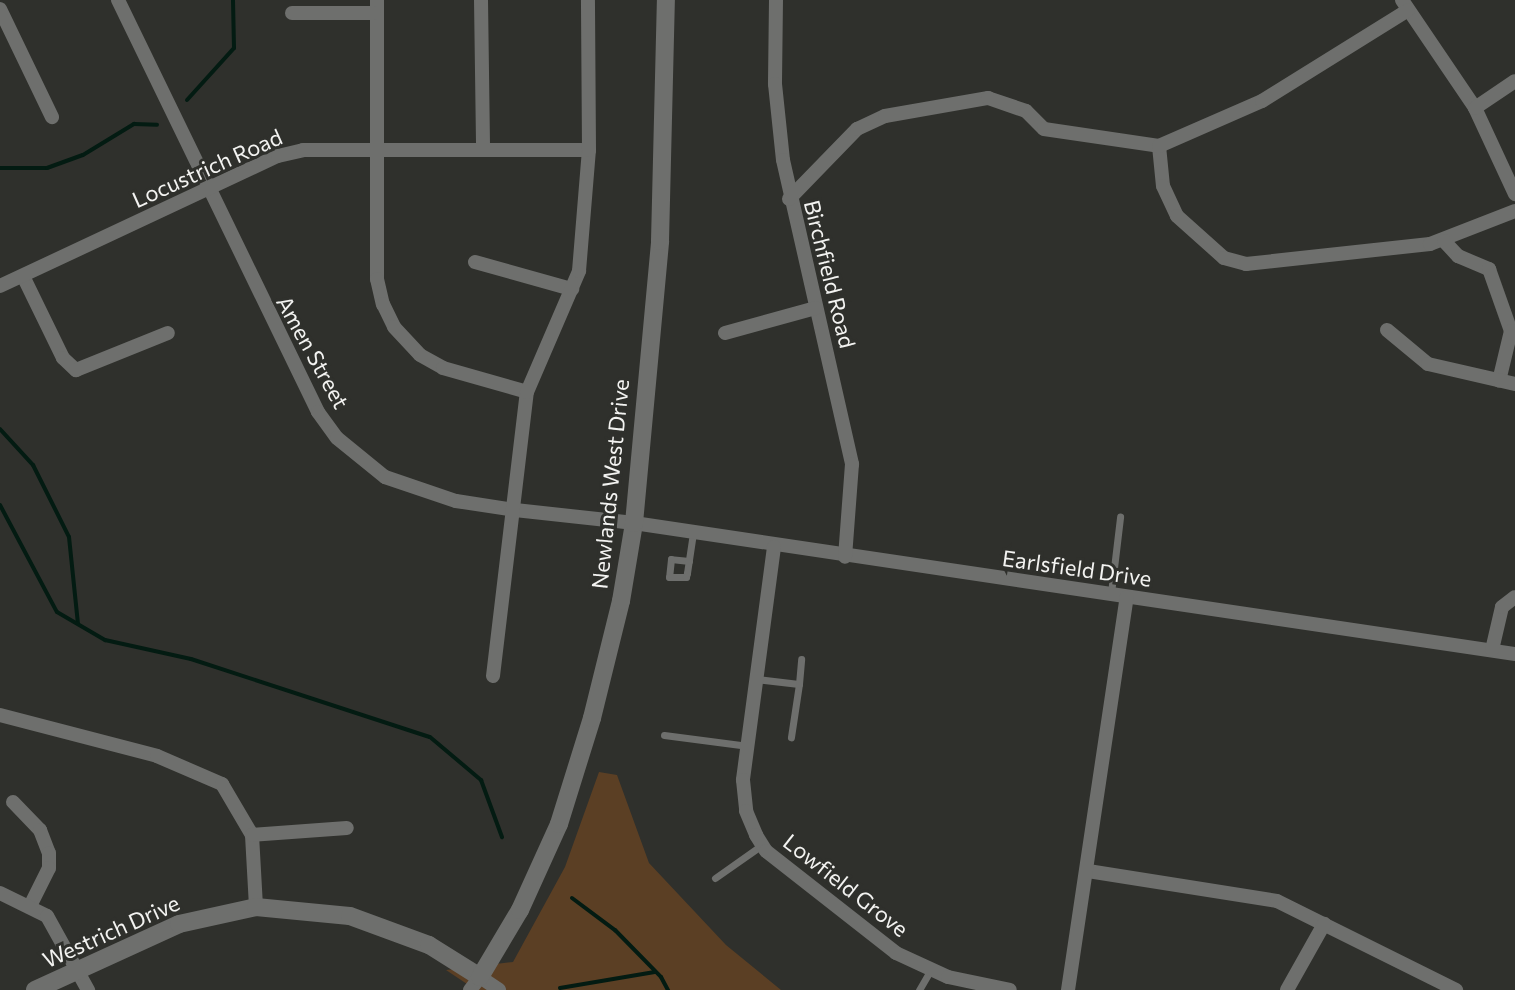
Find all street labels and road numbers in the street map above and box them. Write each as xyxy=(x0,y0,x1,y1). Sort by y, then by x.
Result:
street label: Locustrich Road xyxy=(128,123,286,213)
street label: Birchfield Road xyxy=(799,197,861,351)
street label: Amen Street xyxy=(271,291,355,413)
street label: Newlands West Drive xyxy=(586,378,634,590)
street label: Earlsfield Drive xyxy=(1001,544,1153,592)
street label: Lowfield Grove xyxy=(778,828,914,942)
street label: Westrich Drive xyxy=(39,889,183,973)

